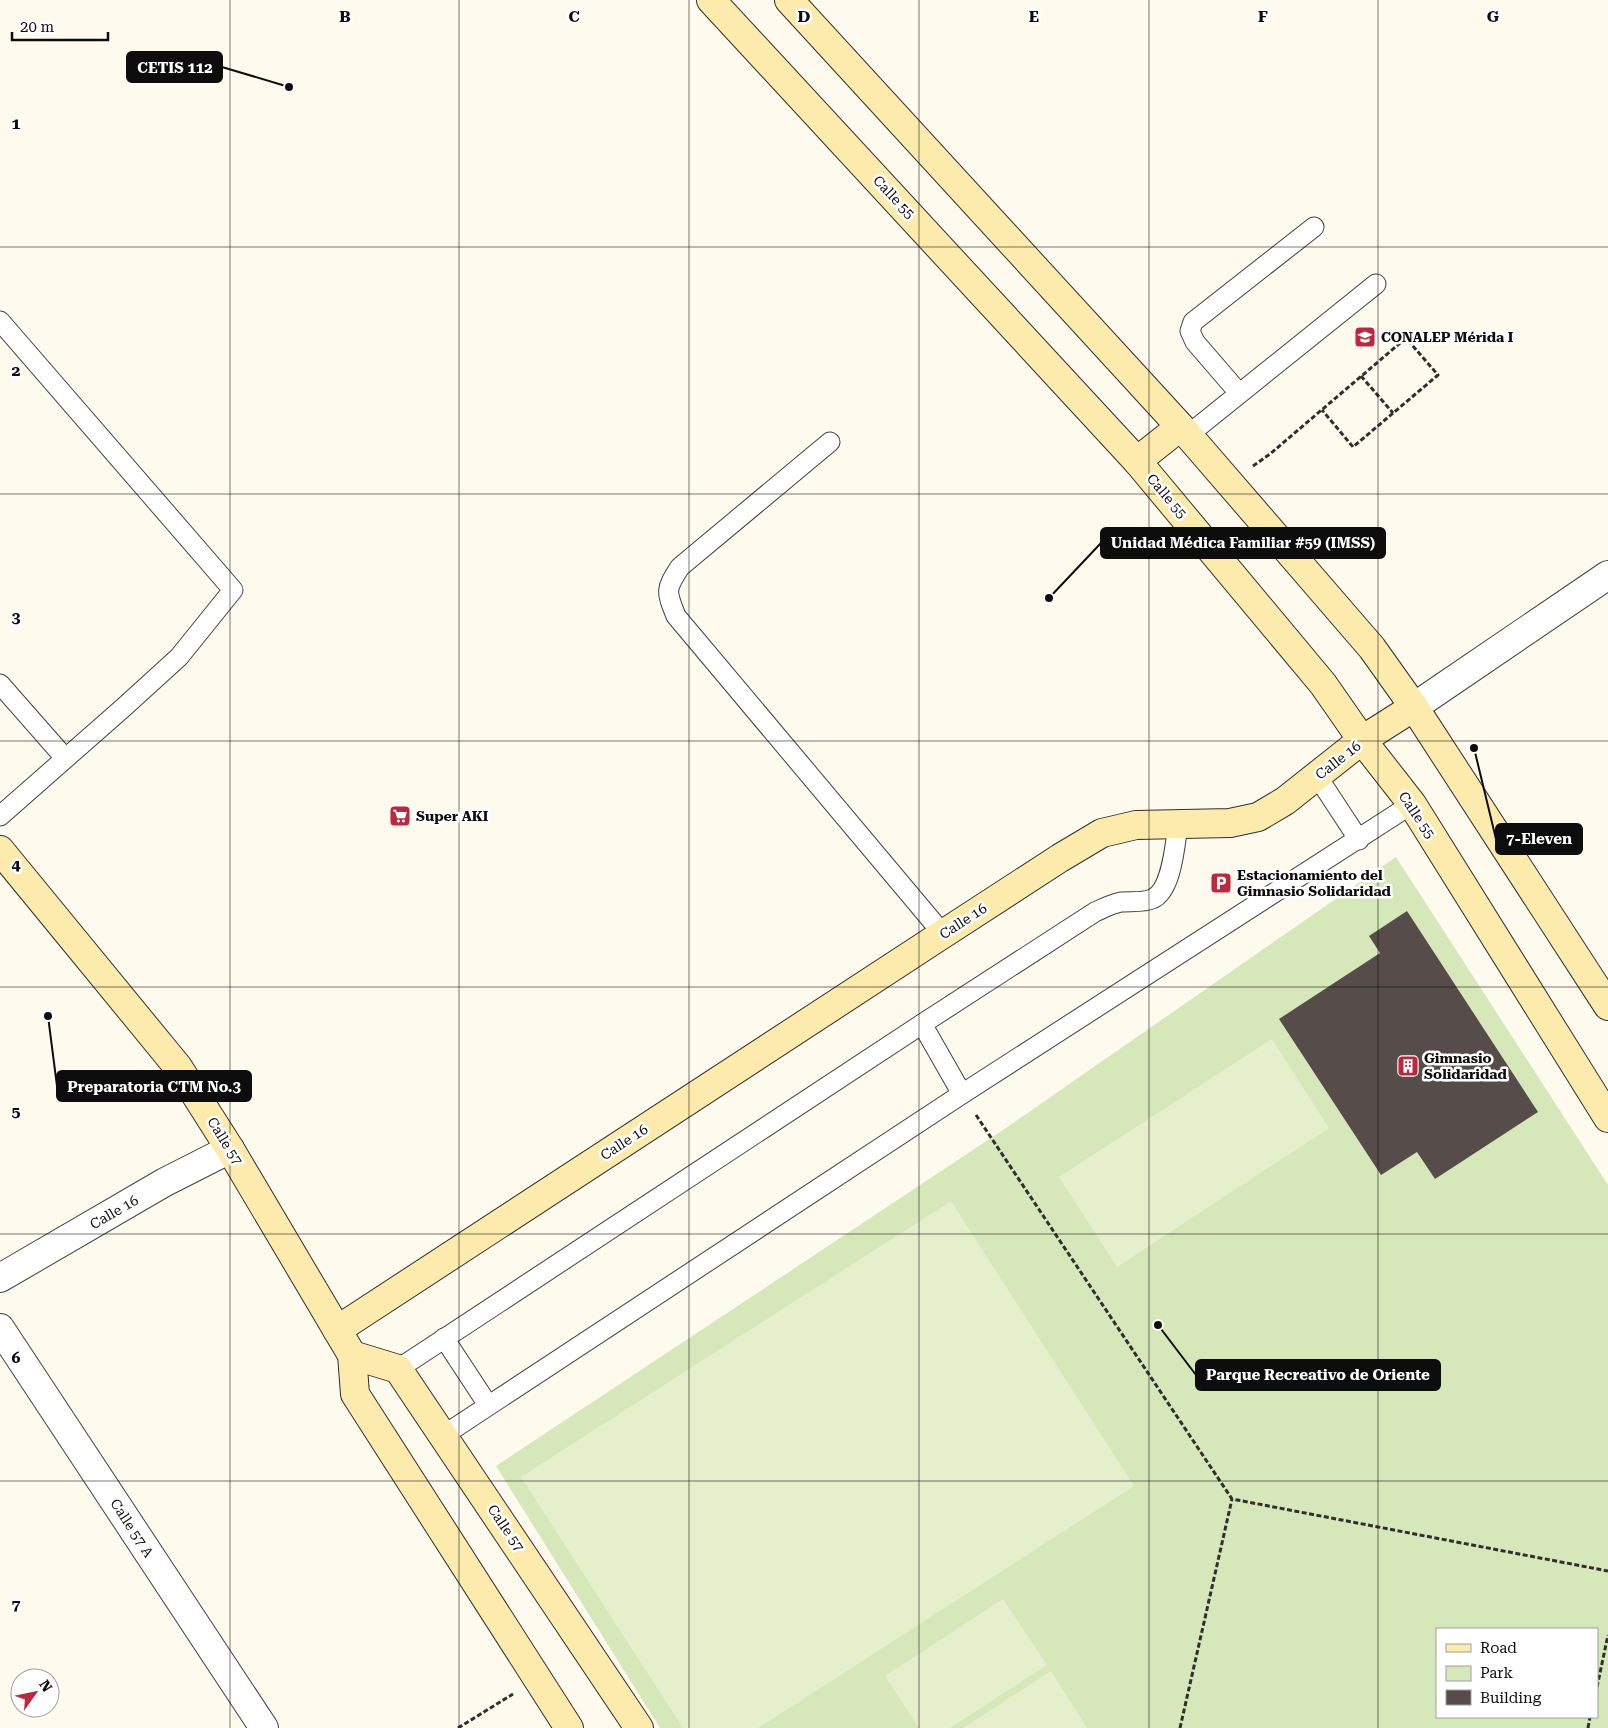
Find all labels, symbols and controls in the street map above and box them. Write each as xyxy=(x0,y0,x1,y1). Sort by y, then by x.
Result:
text: B xyxy=(339,7,351,26)
text: C xyxy=(568,7,580,26)
text: D xyxy=(798,7,811,26)
text: E xyxy=(1029,7,1039,26)
text: F xyxy=(1258,7,1268,26)
text: G xyxy=(1487,7,1500,26)
scale bar xyxy=(12,10,109,42)
text: 20 m xyxy=(20,18,55,36)
callout: CETIS 112 xyxy=(127,52,222,82)
text: CETIS 112 xyxy=(137,59,213,77)
text: 1 xyxy=(12,114,21,133)
street label: Calle 55 xyxy=(870,172,918,222)
school or university icon: CONALEP Mérida I xyxy=(1353,325,1377,349)
place label: CONALEP Mérida I xyxy=(1381,329,1514,345)
text: 2 xyxy=(12,361,21,380)
street label: Calle 55 xyxy=(1144,470,1190,522)
callout: Unidad Médica Familiar #59 (IMSS) xyxy=(1101,528,1385,558)
text: Unidad Médica Familiar #59 (IMSS) xyxy=(1111,534,1375,552)
text: 3 xyxy=(12,608,21,627)
street label: Calle 16 xyxy=(1312,737,1364,783)
street label: Calle 55 xyxy=(1395,788,1439,842)
supermarket icon: Super AKI xyxy=(388,804,412,828)
place label: Super AKI xyxy=(416,808,489,824)
callout: 7-Eleven xyxy=(1496,824,1582,854)
text: 7-Eleven xyxy=(1506,830,1572,848)
text: 4 xyxy=(12,855,21,874)
place label: Estacionamiento del Gimnasio Solidaridad xyxy=(1237,867,1392,899)
parking icon: Estacionamiento del Gimnasio Solidaridad xyxy=(1209,871,1233,895)
street label: Calle 16 xyxy=(936,900,990,942)
place label: Gimnasio Solidaridad xyxy=(1424,1050,1507,1082)
building icon: Gimnasio Solidaridad xyxy=(1396,1054,1420,1078)
callout: Preparatoria CTM No.3 xyxy=(57,1071,251,1101)
text: Preparatoria CTM No.3 xyxy=(67,1078,241,1096)
text: 5 xyxy=(12,1102,21,1121)
street label: Calle 57 xyxy=(204,1114,246,1168)
street label: Calle 16 xyxy=(597,1121,651,1163)
street label: Calle 16 xyxy=(87,1192,141,1232)
text: 6 xyxy=(12,1348,21,1367)
callout: Parque Recreativo de Oriente xyxy=(1196,1360,1440,1390)
text: Parque Recreativo de Oriente xyxy=(1206,1366,1430,1384)
street label: Calle 57 A xyxy=(107,1496,157,1560)
street label: Calle 57 xyxy=(484,1501,528,1555)
text: 7 xyxy=(12,1595,21,1614)
legend xyxy=(1436,1628,1598,1718)
text: Road xyxy=(1480,1639,1517,1657)
text: Park xyxy=(1480,1664,1514,1682)
north arrow xyxy=(10,1668,60,1718)
text: N xyxy=(36,1677,56,1695)
text: Building xyxy=(1480,1689,1542,1707)

